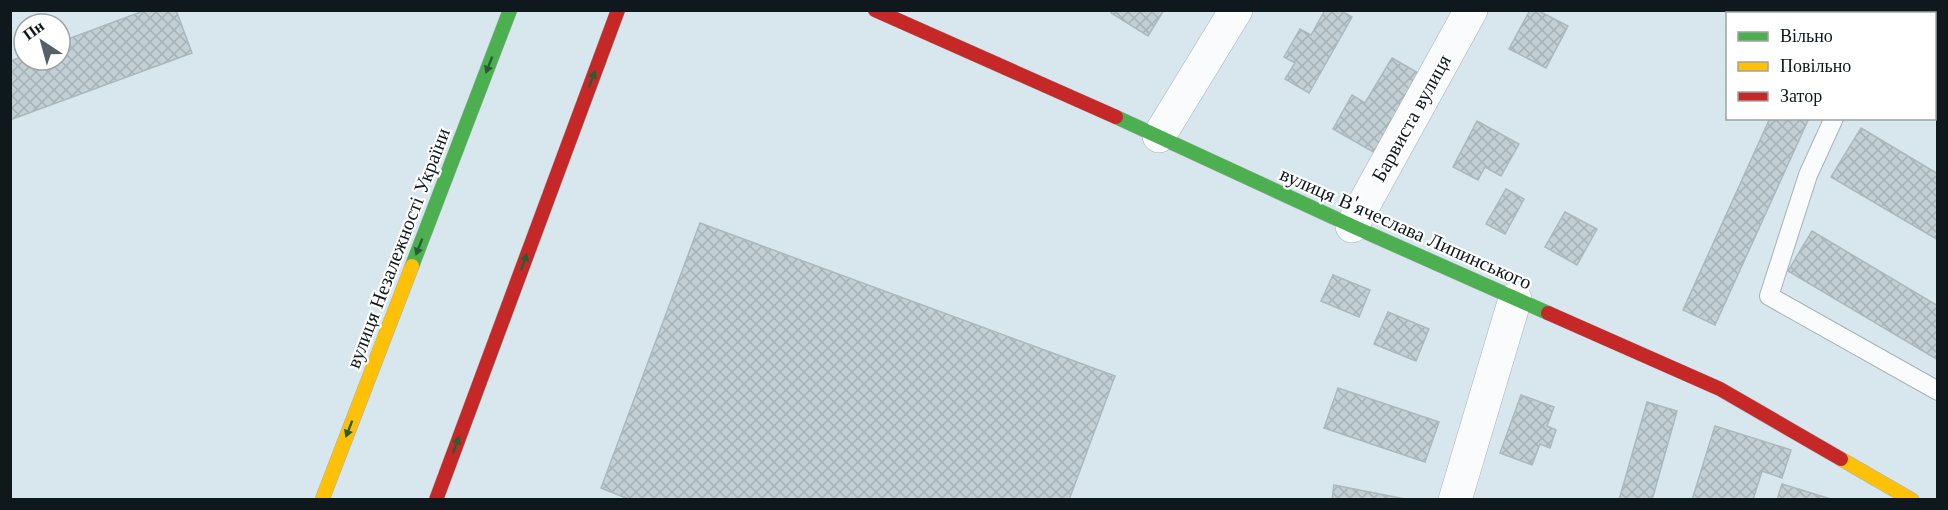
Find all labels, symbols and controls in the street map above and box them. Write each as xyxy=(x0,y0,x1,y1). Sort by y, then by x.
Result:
north arrow xyxy=(12,12,72,72)
legend xyxy=(1726,12,1936,120)
text: Пн xyxy=(19,15,48,44)
text: Вільно xyxy=(1780,25,1833,47)
street label: Барвиста вулиця xyxy=(1366,50,1456,186)
text: Повільно xyxy=(1780,55,1851,77)
one-way arrow xyxy=(484,56,493,74)
one-way arrow xyxy=(588,70,597,88)
text: Затор xyxy=(1780,85,1822,107)
street label: вулиця Незалежності України xyxy=(341,124,455,372)
street label: вулиця В'ячеслава Липинського xyxy=(1277,162,1535,294)
one-way arrow xyxy=(414,238,423,256)
one-way arrow xyxy=(520,253,530,271)
one-way arrow xyxy=(344,420,353,438)
one-way arrow xyxy=(452,436,462,454)

